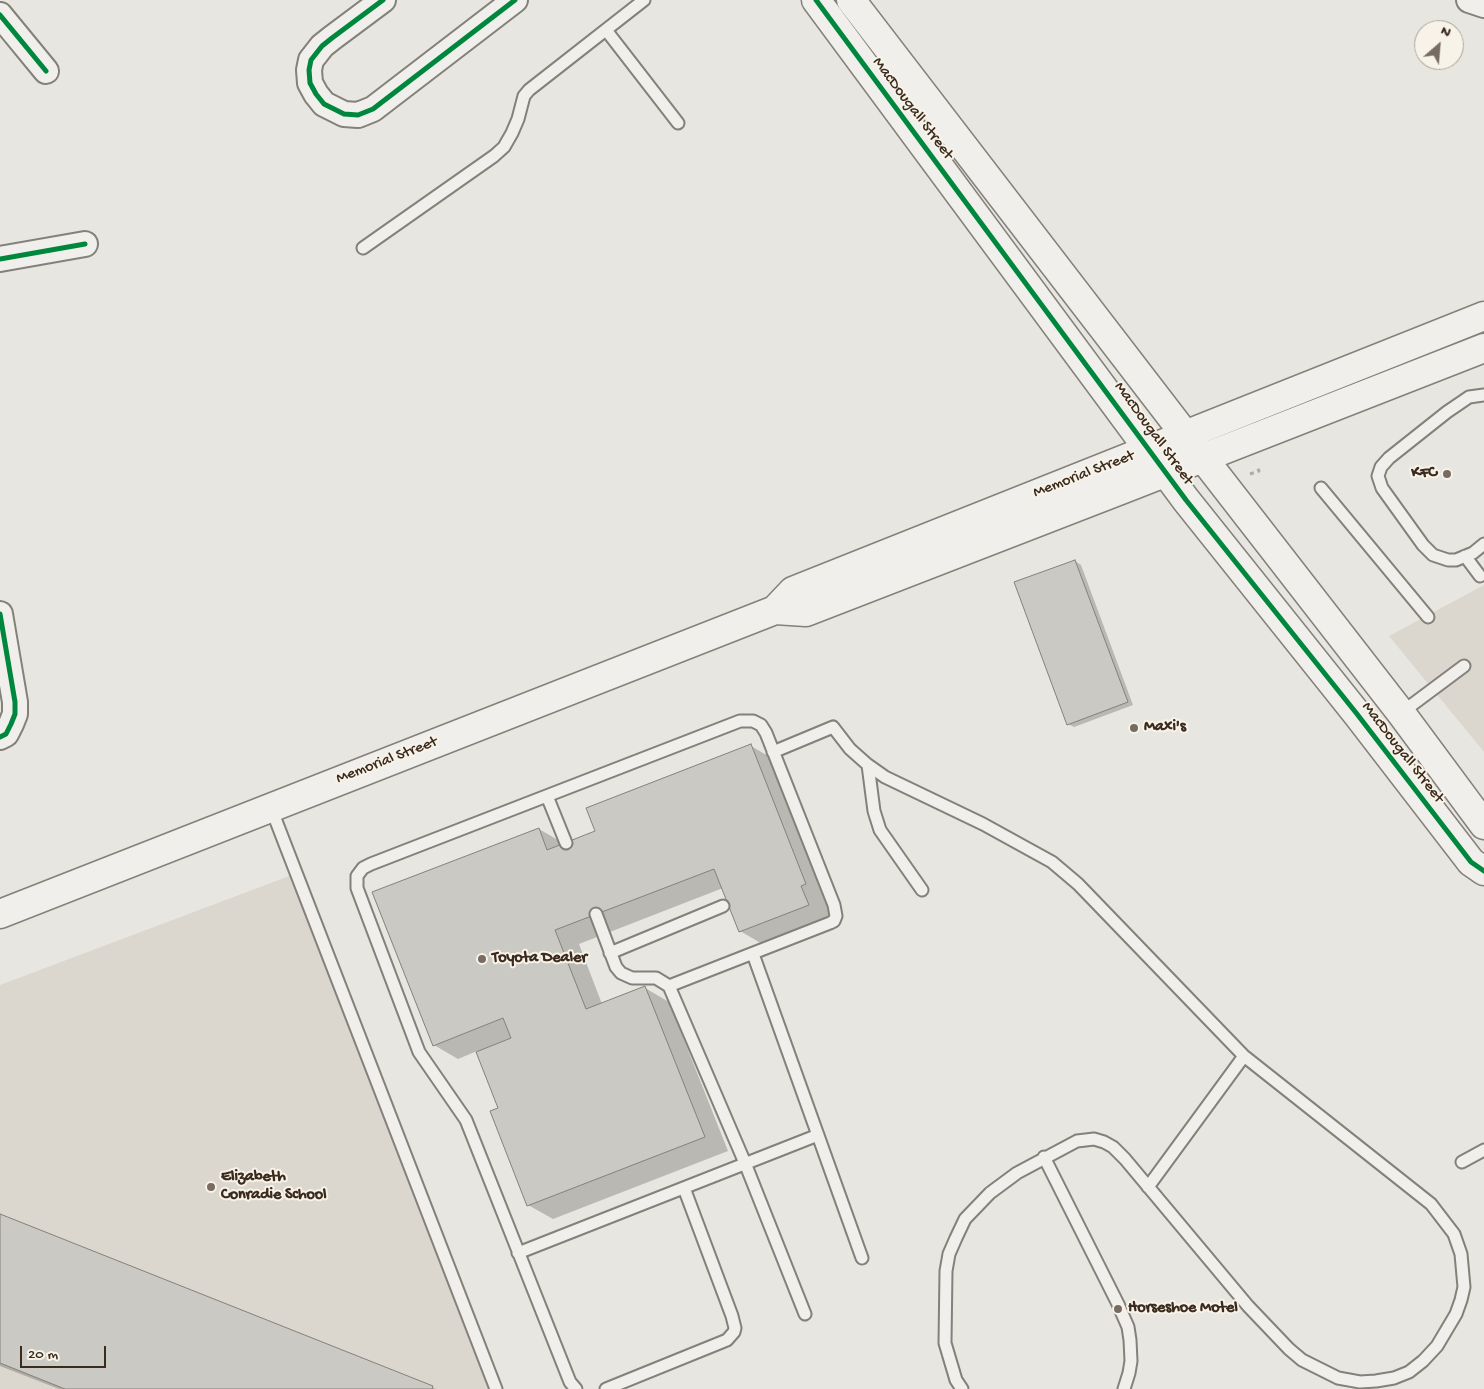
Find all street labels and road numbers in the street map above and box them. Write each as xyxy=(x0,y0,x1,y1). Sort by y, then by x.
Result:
street label: MacDougall Street xyxy=(867,54,957,164)
street label: MacDougall Street xyxy=(1109,379,1197,489)
street label: Memorial Street xyxy=(1031,447,1137,503)
street label: MacDougall Street xyxy=(1357,699,1447,807)
street label: Memorial Street xyxy=(334,733,440,789)

